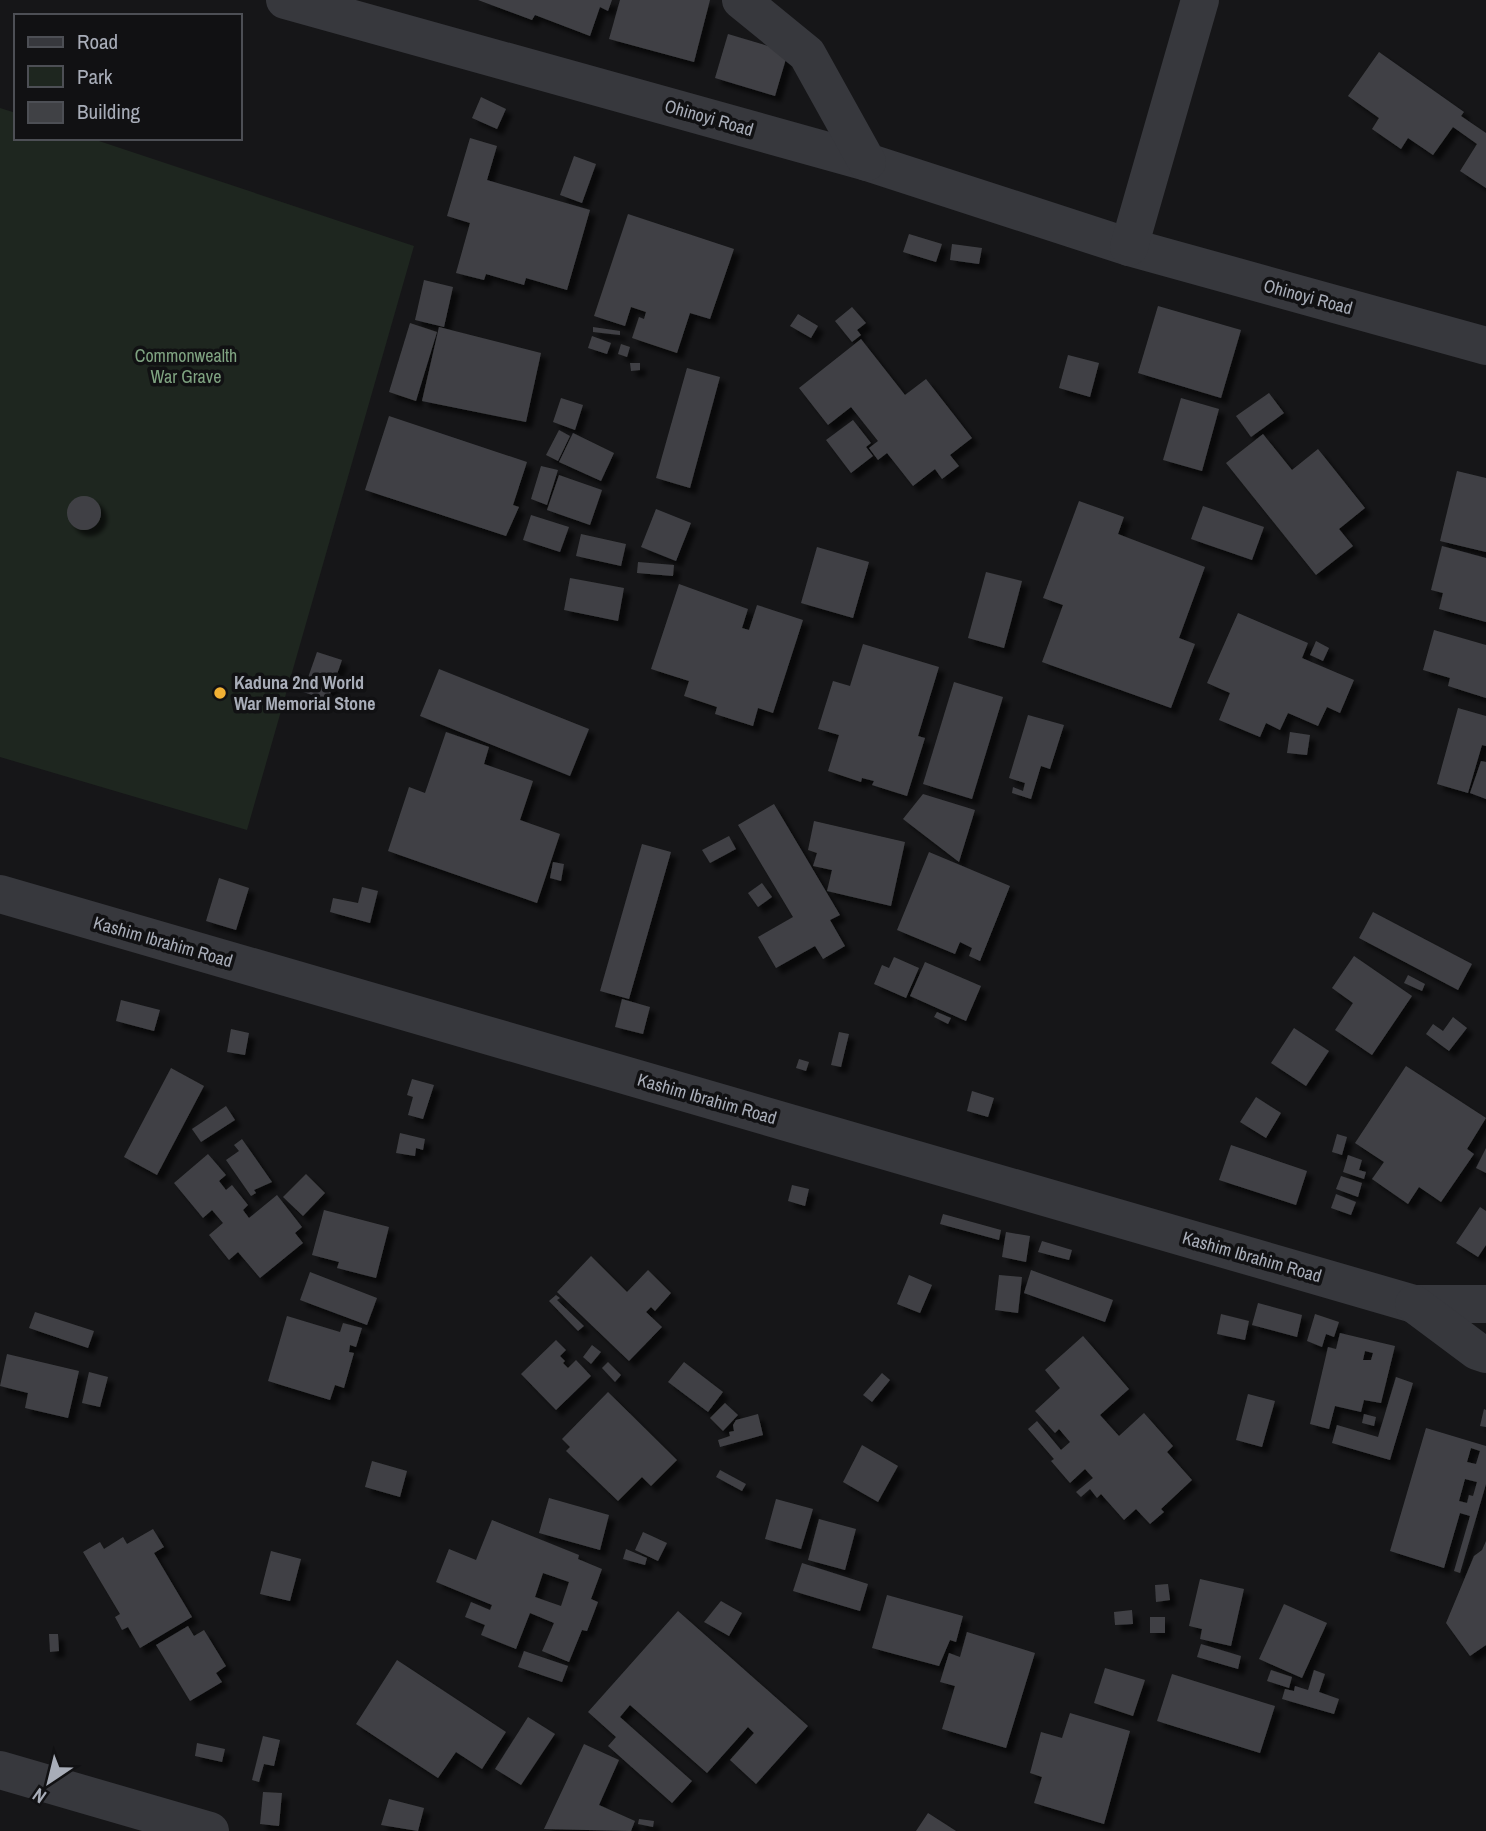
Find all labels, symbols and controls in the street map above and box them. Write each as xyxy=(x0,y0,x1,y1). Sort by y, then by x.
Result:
legend xyxy=(14,14,242,140)
text: Road xyxy=(77,27,118,56)
text: Park xyxy=(77,62,113,91)
street label: Ohinoyi Road xyxy=(662,93,756,142)
text: Building xyxy=(77,97,141,126)
street label: Ohinoyi Road xyxy=(1261,273,1355,320)
park label: Commonwealth War Grave xyxy=(135,343,237,389)
place label: Kaduna 2nd World War Memorial Stone xyxy=(234,670,375,716)
marker: Kaduna 2nd World War Memorial Stone xyxy=(212,685,228,701)
street label: Kashim Ibrahim Road xyxy=(91,910,236,973)
street label: Kashim Ibrahim Road xyxy=(635,1067,780,1130)
street label: Kashim Ibrahim Road xyxy=(1180,1225,1325,1288)
north arrow xyxy=(14,1747,84,1817)
text: N xyxy=(27,1782,51,1810)

